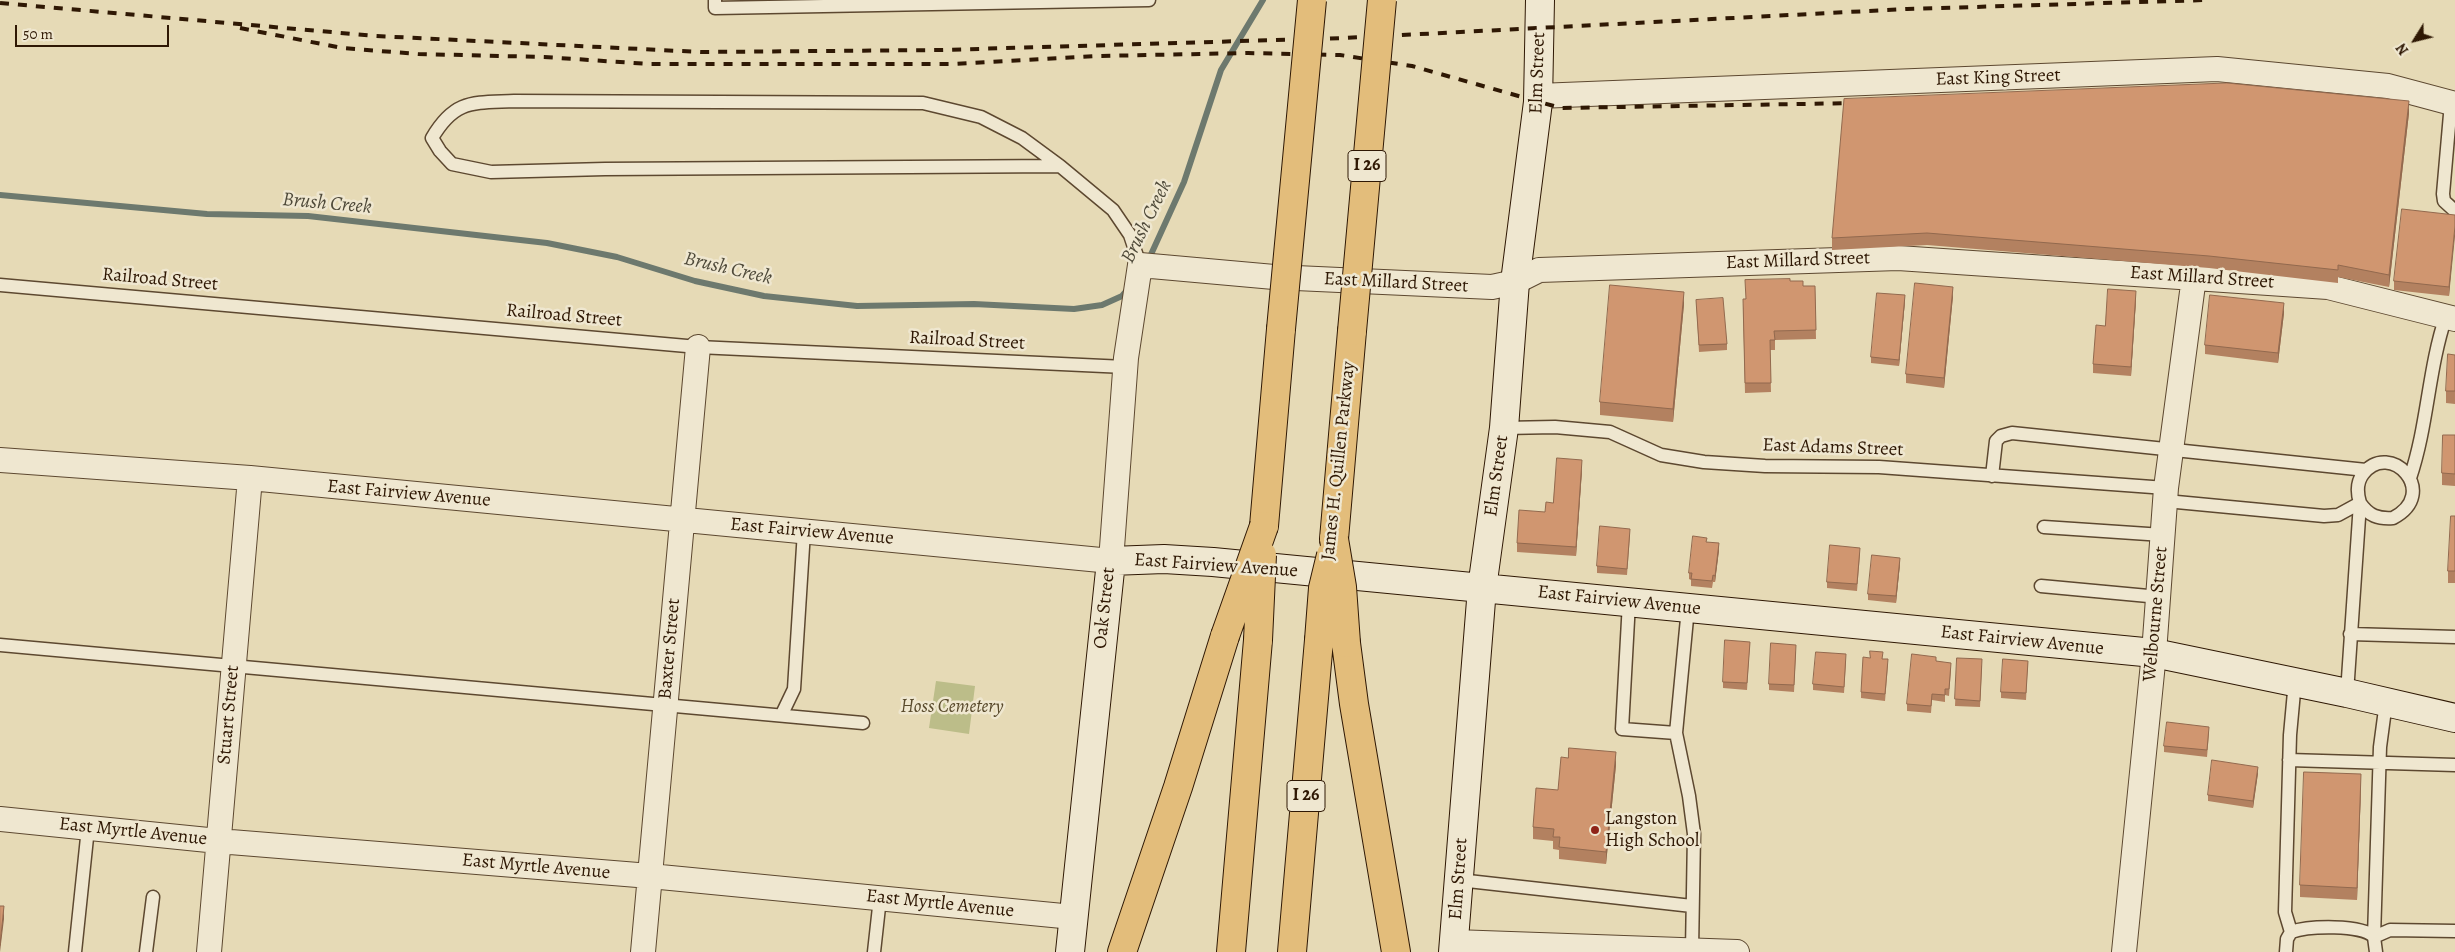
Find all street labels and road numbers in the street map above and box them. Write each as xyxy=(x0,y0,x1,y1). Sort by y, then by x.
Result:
street label: Elm Street xyxy=(1525,32,1551,114)
street label: East King Street xyxy=(1935,64,2061,92)
road number: I 26 xyxy=(1348,150,1386,182)
street label: East Millard Street xyxy=(1725,247,1871,275)
street label: East Millard Street xyxy=(2129,262,2275,294)
street label: Railroad Street xyxy=(101,264,219,296)
street label: East Millard Street xyxy=(1323,268,1469,298)
street label: Railroad Street xyxy=(505,300,623,332)
street label: Railroad Street xyxy=(908,327,1026,355)
street label: James H. Quillen Parkway xyxy=(1317,360,1361,562)
street label: Elm Street xyxy=(1480,434,1514,518)
street label: East Adams Street xyxy=(1762,434,1904,462)
street label: East Fairview Avenue xyxy=(326,475,492,513)
street label: East Fairview Avenue xyxy=(729,513,895,551)
street label: Welbourne Street xyxy=(2139,546,2173,682)
street label: East Fairview Avenue xyxy=(1133,549,1299,583)
street label: Oak Street xyxy=(1089,566,1121,650)
street label: East Fairview Avenue xyxy=(1536,581,1702,621)
street label: Baxter Street xyxy=(654,597,686,701)
street label: East Fairview Avenue xyxy=(1939,621,2105,661)
street label: Stuart Street xyxy=(213,664,245,766)
road number: I 26 xyxy=(1287,780,1325,811)
street label: East Myrtle Avenue xyxy=(58,813,208,851)
street label: Elm Street xyxy=(1445,837,1473,921)
street label: East Myrtle Avenue xyxy=(461,849,611,885)
street label: East Myrtle Avenue xyxy=(865,885,1015,923)

